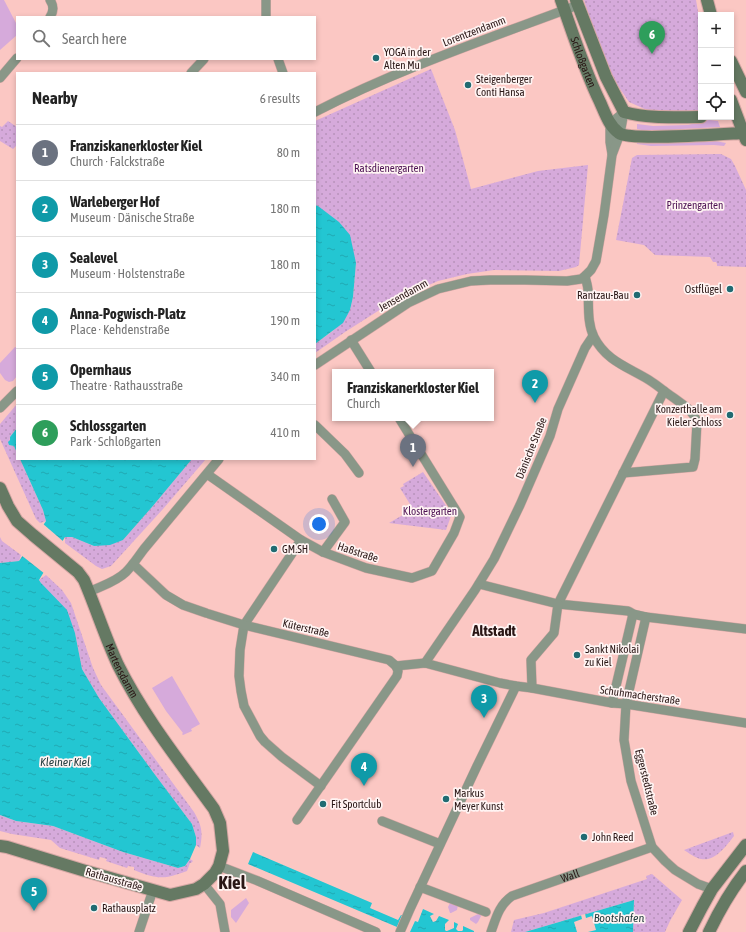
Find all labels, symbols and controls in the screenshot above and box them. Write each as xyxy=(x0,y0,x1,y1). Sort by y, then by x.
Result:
map controls xyxy=(698,12,734,120)
button: + xyxy=(698,12,734,48)
street label: Lorentzendamm xyxy=(441,13,507,49)
search box xyxy=(16,16,316,60)
pin: 6 xyxy=(639,21,665,54)
icon: search xyxy=(30,27,52,49)
text: Search here xyxy=(62,30,127,47)
street label: Schloßgarten xyxy=(568,35,599,89)
place label: YOGA in der Alten Mu xyxy=(384,46,431,71)
button: − xyxy=(698,48,734,84)
marker: YOGA in der Alten Mu xyxy=(371,53,381,63)
place label: Steigenberger Conti Hansa xyxy=(476,73,533,98)
marker: Steigenberger Conti Hansa xyxy=(463,80,473,90)
button: locate xyxy=(698,84,734,120)
text: Nearby xyxy=(32,88,78,108)
text: 6 results xyxy=(260,91,300,106)
text: Franziskanerkloster Kiel xyxy=(70,137,202,154)
text: 1 xyxy=(42,145,48,160)
text: 80 m xyxy=(277,145,300,160)
text: Church · Falckstraße xyxy=(70,154,165,169)
park label: Ratsdienergarten xyxy=(354,162,424,174)
text: Warleberger Hof xyxy=(70,193,160,210)
park label: Prinzengarten xyxy=(667,199,723,211)
text: 2 xyxy=(42,201,48,216)
text: 180 m xyxy=(271,201,300,216)
text: Museum · Dänische Straße xyxy=(70,210,194,225)
text: Sealevel xyxy=(70,249,117,266)
text: 3 xyxy=(42,257,48,272)
text: 180 m xyxy=(271,257,300,272)
text: Museum · Holstenstraße xyxy=(70,266,185,281)
street label: Jensendamm xyxy=(376,277,430,313)
place label: Ostflügel xyxy=(685,283,722,295)
marker: Ostflügel xyxy=(725,284,735,294)
place label: Rantzau-Bau xyxy=(577,289,629,301)
marker: Rantzau-Bau xyxy=(632,290,642,300)
text: Anna-Pogwisch-Platz xyxy=(70,305,186,322)
text: 4 xyxy=(42,313,48,328)
text: 190 m xyxy=(271,313,300,328)
text: Place · Kehdenstraße xyxy=(70,322,170,337)
text: Opernhaus xyxy=(70,361,131,378)
text: 5 xyxy=(42,369,48,384)
text: 340 m xyxy=(271,369,300,384)
popup xyxy=(332,369,494,421)
pin: 2 xyxy=(522,370,548,403)
text: Theatre · Rathausstraße xyxy=(70,378,183,393)
text: Franziskanerkloster Kiel xyxy=(347,379,479,396)
text: Church xyxy=(347,396,380,411)
place label: Konzerthalle am Kieler Schloss xyxy=(655,403,722,428)
marker: Konzerthalle am Kieler Schloss xyxy=(725,410,735,420)
street label: Dänische Straße xyxy=(513,416,549,480)
text: Schlossgarten xyxy=(70,417,146,434)
text: 6 xyxy=(42,425,48,440)
text: 410 m xyxy=(271,425,300,440)
text: Park · Schloßgarten xyxy=(70,434,161,449)
pin: 1 xyxy=(400,434,426,467)
park label: Klostergarten xyxy=(403,505,457,517)
your location xyxy=(309,514,329,534)
street label: Haßstraße xyxy=(336,540,380,564)
place label: GM.SH xyxy=(282,543,308,555)
marker: GM.SH xyxy=(269,544,279,554)
street label: Küterstraße xyxy=(282,617,330,639)
district label: Altstadt xyxy=(471,622,517,639)
street label: Martensdamm xyxy=(103,642,141,700)
place label: Sankt Nikolai zu Kiel xyxy=(585,643,639,668)
marker: Sankt Nikolai zu Kiel xyxy=(572,650,582,660)
street label: Schuhmacherstraße xyxy=(599,683,681,707)
pin: 3 xyxy=(471,685,497,718)
street label: Eggerstedtstraße xyxy=(633,748,661,816)
pin: 4 xyxy=(351,753,377,786)
water label: Kleiner Kiel xyxy=(40,755,90,769)
place label: Markus Meyer Kunst xyxy=(454,787,503,812)
marker: Markus Meyer Kunst xyxy=(441,794,451,804)
place label: Fit Sportclub xyxy=(331,798,381,810)
marker: Fit Sportclub xyxy=(318,799,328,809)
place label: John Reed xyxy=(592,831,633,843)
marker: John Reed xyxy=(579,832,589,842)
street label: Rathausstraße xyxy=(84,865,144,893)
street label: Wall xyxy=(559,867,581,884)
district label: Kiel xyxy=(218,871,247,893)
pin: 5 xyxy=(21,878,47,911)
place label: Rathausplatz xyxy=(102,902,156,914)
marker: Rathausplatz xyxy=(89,903,99,913)
water label: Bootshafen xyxy=(594,911,645,925)

